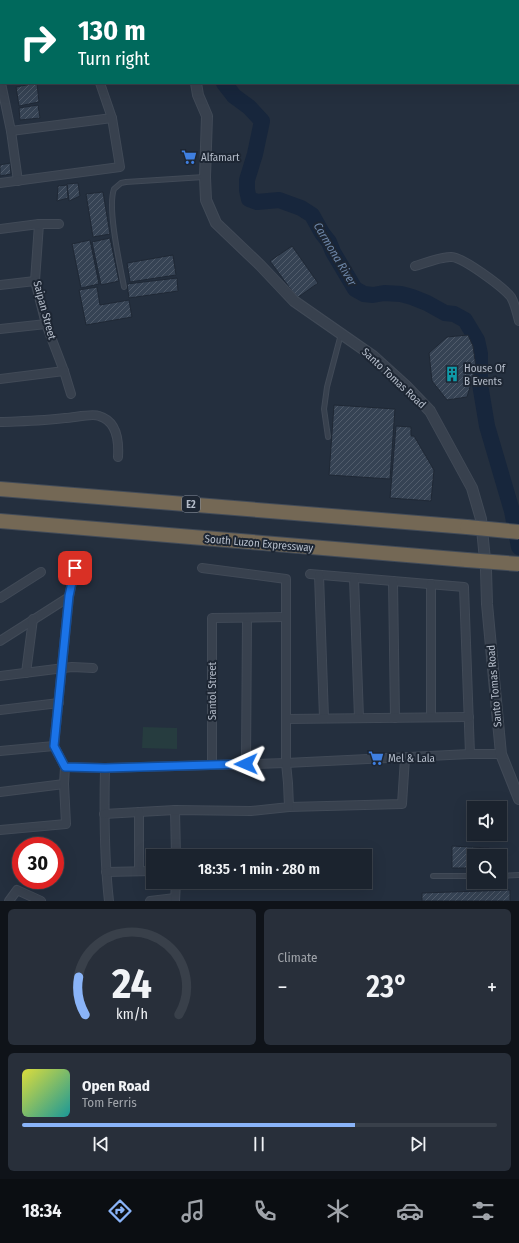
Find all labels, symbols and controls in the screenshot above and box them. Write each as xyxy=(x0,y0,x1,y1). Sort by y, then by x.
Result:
text: 130 m xyxy=(78,14,146,47)
icon: right xyxy=(12,16,64,68)
text: Turn right xyxy=(78,48,150,70)
supermarket icon: Alfamart xyxy=(180,148,198,166)
place label: Alfamart xyxy=(201,151,240,164)
water label: Carmona River xyxy=(311,220,360,289)
street label: Saipan Street xyxy=(30,279,59,341)
street label: Santo Tomas Road xyxy=(359,345,428,411)
place label: House Of B Events xyxy=(464,362,506,388)
building icon: House Of B Events xyxy=(443,365,461,383)
road number: E2 xyxy=(182,496,200,512)
street label: South Luzon Expressway xyxy=(204,532,314,555)
pin xyxy=(58,551,92,585)
icon: arrive xyxy=(64,557,86,579)
street label: Santo Tomas Road xyxy=(484,644,505,728)
street label: Santol Street xyxy=(206,661,219,720)
position arrow xyxy=(225,743,267,785)
supermarket icon: Mel & Lala xyxy=(367,749,385,767)
place label: Mel & Lala xyxy=(388,752,435,765)
map controls xyxy=(467,801,507,889)
button: sound xyxy=(467,801,507,841)
speed limit sign: 30 xyxy=(12,837,64,889)
button: search xyxy=(467,849,507,889)
text: 18:35 · 1 min · 280 m xyxy=(198,860,320,878)
text: Climate xyxy=(278,950,318,965)
text: 24 xyxy=(111,959,152,1009)
text: 23° xyxy=(366,969,408,1005)
text: − xyxy=(278,974,287,1001)
text: + xyxy=(487,974,497,1001)
text: km/h xyxy=(116,1006,148,1023)
text: Open Road xyxy=(82,1077,150,1095)
text: Tom Ferris xyxy=(82,1095,137,1110)
icon: previous xyxy=(90,1133,112,1155)
icon: pause xyxy=(248,1133,270,1155)
icon: next xyxy=(407,1133,429,1155)
icon: directions xyxy=(106,1197,134,1225)
icon: music xyxy=(179,1197,207,1225)
icon: phone xyxy=(251,1197,279,1225)
icon: climate xyxy=(324,1197,352,1225)
icon: car xyxy=(396,1197,424,1225)
icon: filters xyxy=(469,1197,497,1225)
text: 18:34 xyxy=(22,1200,62,1222)

